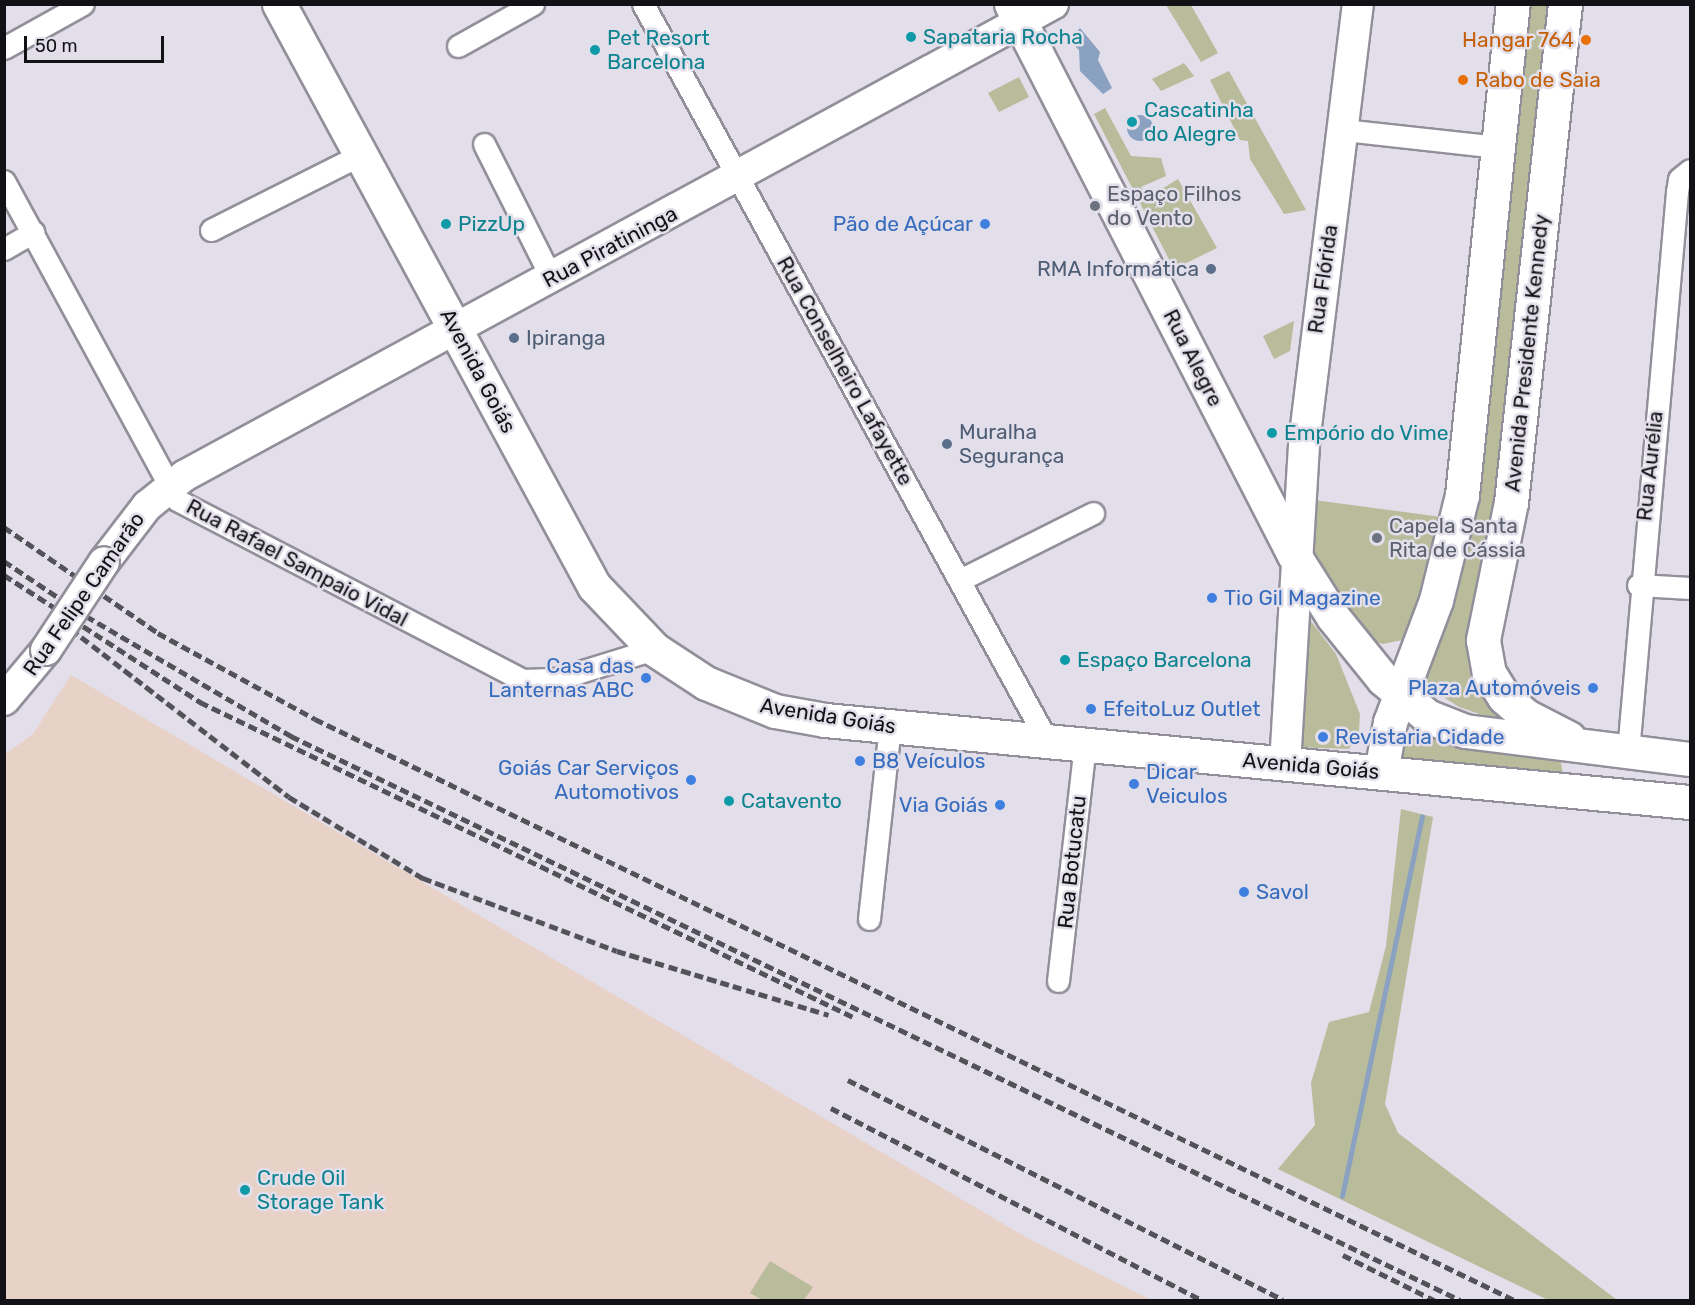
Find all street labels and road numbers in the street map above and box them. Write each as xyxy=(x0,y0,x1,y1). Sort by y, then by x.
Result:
street label: Rua Piratininga xyxy=(538,201,682,293)
street label: Avenida Presidente Kennedy xyxy=(1500,213,1554,493)
street label: Rua Flórida xyxy=(1303,223,1343,335)
street label: Rua Conselheiro Lafayette xyxy=(771,252,919,490)
street label: Avenida Goiás xyxy=(435,305,521,437)
street label: Rua Alegre xyxy=(1158,305,1228,411)
street label: Rua Aurélia xyxy=(1632,409,1668,523)
street label: Rua Rafael Sampaio Vidal xyxy=(182,494,412,632)
street label: Rua Felipe Camarão xyxy=(18,507,150,681)
street label: Avenida Goiás xyxy=(758,693,898,739)
street label: Avenida Goiás xyxy=(1242,747,1380,785)
street label: Rua Botucatu xyxy=(1052,794,1092,930)

